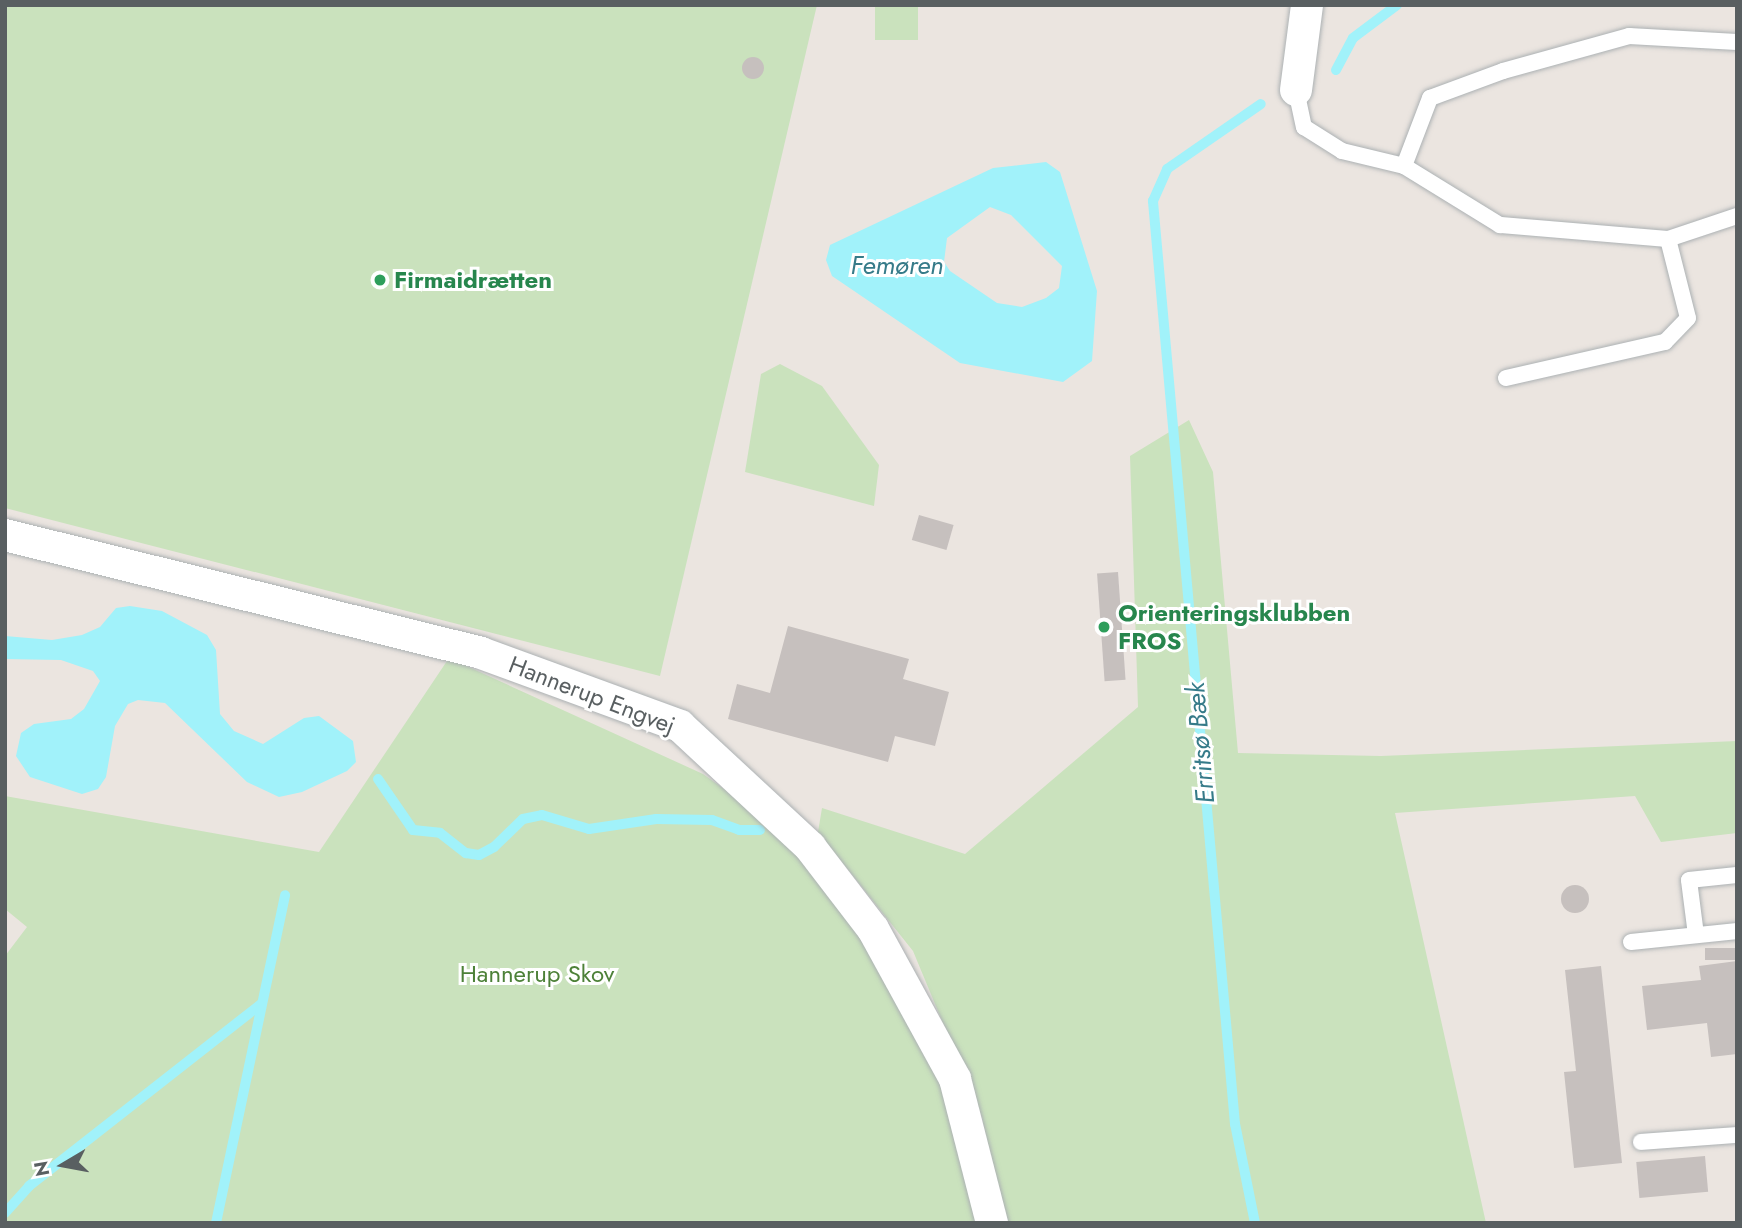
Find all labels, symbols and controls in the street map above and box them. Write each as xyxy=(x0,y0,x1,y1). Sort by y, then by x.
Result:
water label: Femøren xyxy=(851,250,943,282)
place label: Firmaidrætten xyxy=(394,266,552,294)
marker: Firmaidrætten xyxy=(372,272,388,288)
place label: Orienteringsklubben FROS xyxy=(1118,599,1350,655)
marker: Orienteringsklubben FROS xyxy=(1096,619,1112,635)
street label: Hannerup Engvej xyxy=(505,650,679,740)
water label: Erritsø Bæk xyxy=(1180,681,1222,805)
park label: Hannerup Skov xyxy=(460,960,614,988)
north arrow xyxy=(28,1130,98,1200)
text: N xyxy=(27,1159,56,1179)

